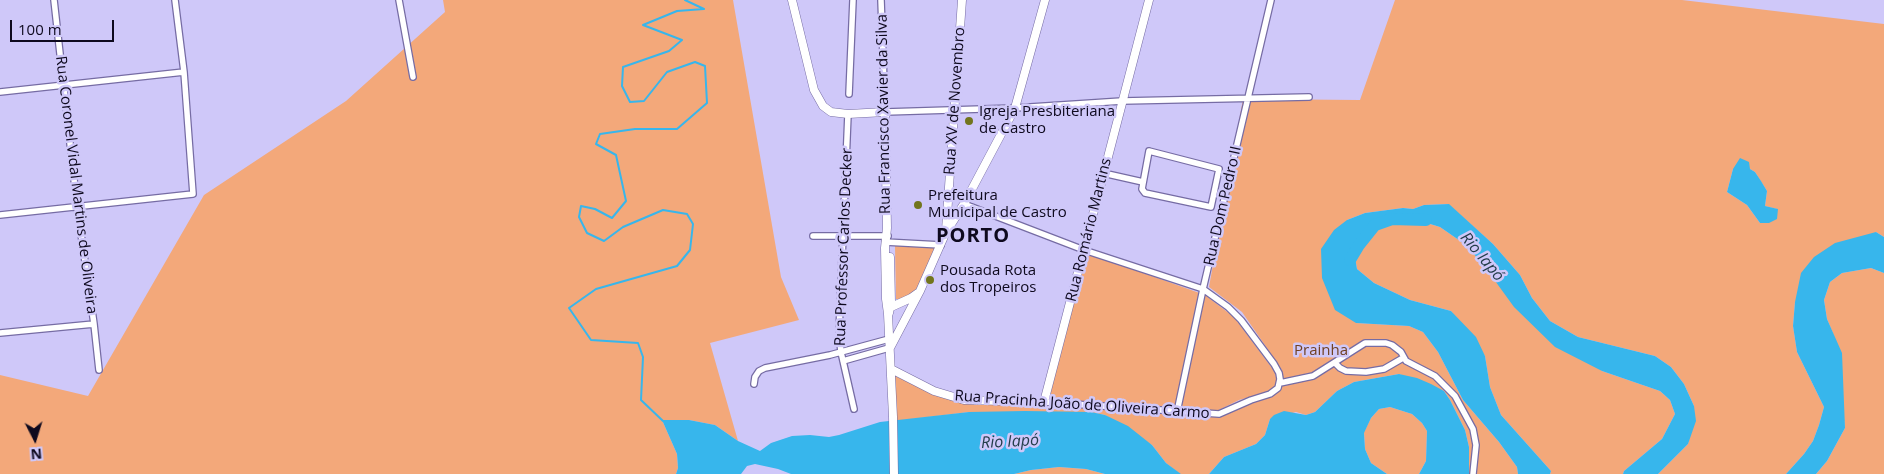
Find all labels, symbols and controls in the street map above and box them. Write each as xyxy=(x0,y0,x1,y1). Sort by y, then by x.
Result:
scale bar xyxy=(12,10,116,42)
street label: Rua Francisco Xavier da Silva xyxy=(873,14,895,214)
text: 100 m xyxy=(18,19,62,39)
street label: Rua XV de Novembro xyxy=(941,26,969,176)
street label: Rua Coronel Vidal Martins de Oliveira xyxy=(51,55,101,315)
place label: Igreja Presbiteriana de Castro xyxy=(979,103,1115,138)
marker: Igreja Presbiteriana de Castro xyxy=(963,115,975,127)
street label: Rua Dom Pedro II xyxy=(1200,144,1246,268)
street label: Rua Professor Carlos Decker xyxy=(832,148,856,346)
street label: Rua Romário Martins xyxy=(1062,156,1116,304)
place label: Prefeitura Municipal de Castro xyxy=(928,187,1067,222)
marker: Prefeitura Municipal de Castro xyxy=(912,199,924,211)
district label: PORTO xyxy=(935,224,1011,248)
water label: Rio Iapó xyxy=(1456,229,1508,285)
place label: Pousada Rota dos Tropeiros xyxy=(940,262,1036,297)
marker: Pousada Rota dos Tropeiros xyxy=(924,274,936,286)
park label: Prainha xyxy=(1294,342,1348,360)
street label: Rua Pracinha João de Oliveira Carmo xyxy=(954,387,1210,423)
north arrow xyxy=(10,414,60,464)
water label: Rio Iapó xyxy=(981,431,1039,453)
text: N xyxy=(30,444,43,464)

